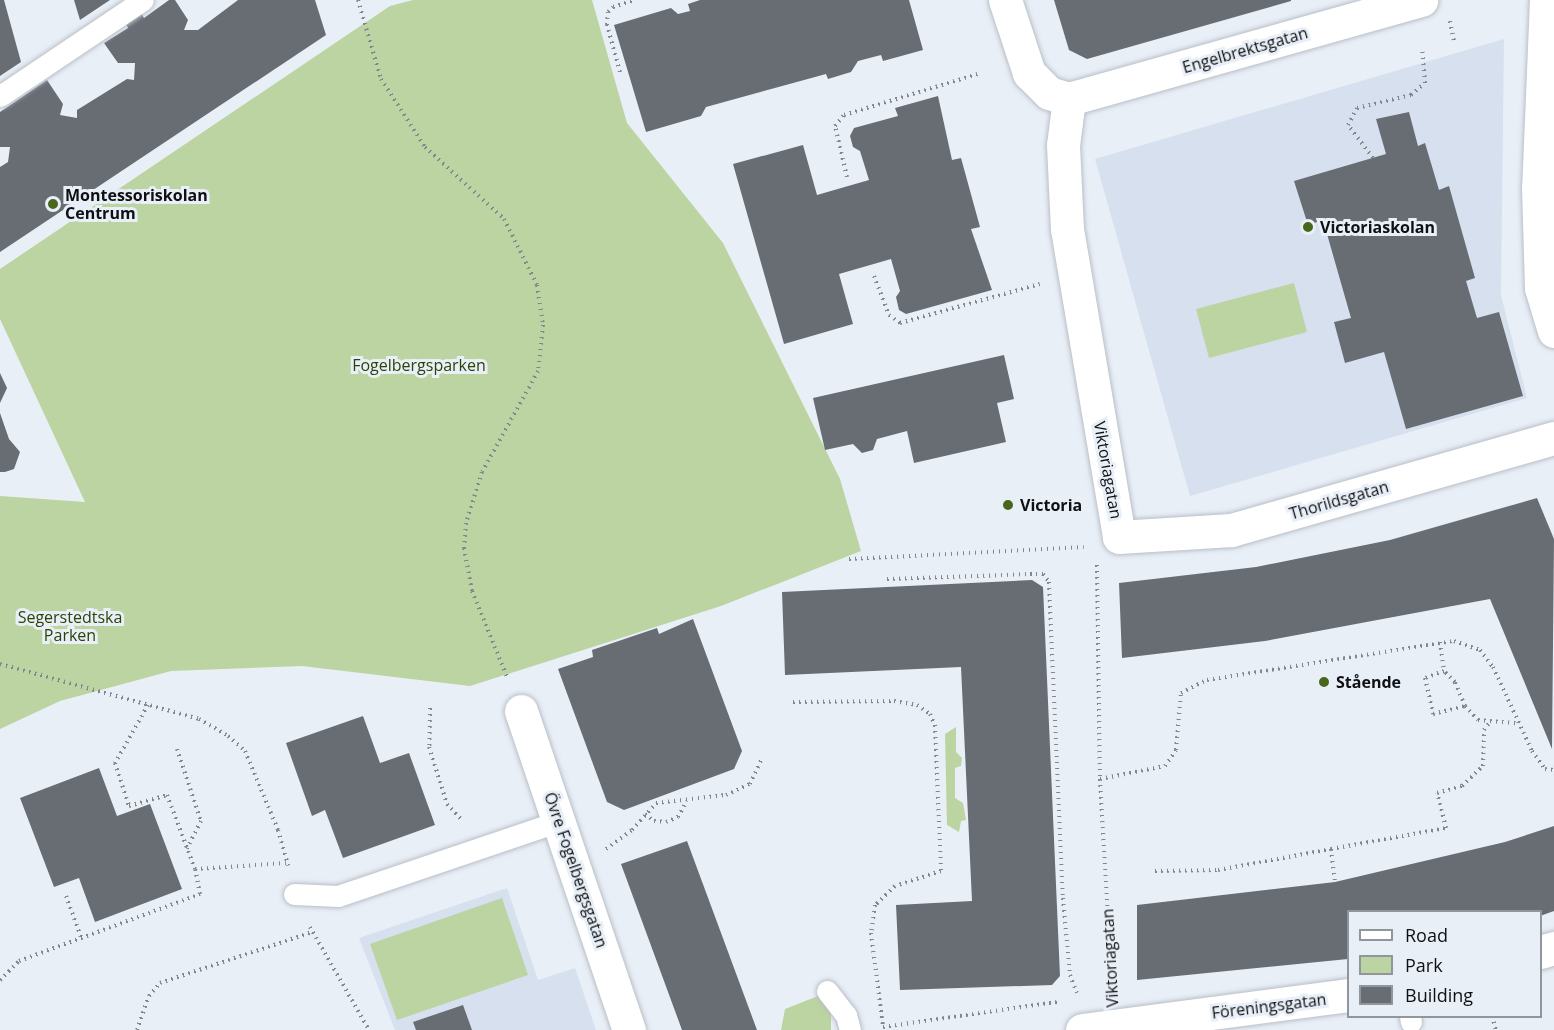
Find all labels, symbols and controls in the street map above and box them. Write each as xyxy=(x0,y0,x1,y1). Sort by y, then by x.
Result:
street label: Engelbrektsgatan xyxy=(1180,23,1310,77)
place label: Montessoriskolan Centrum xyxy=(65,185,208,223)
marker: Montessoriskolan Centrum xyxy=(46,197,60,211)
place label: Victoriaskolan xyxy=(1320,217,1435,237)
marker: Victoriaskolan xyxy=(1301,220,1315,234)
park label: Fogelbergsparken xyxy=(352,355,486,375)
street label: Viktoriagatan xyxy=(1090,420,1126,520)
street label: Thorildsgatan xyxy=(1287,477,1391,523)
place label: Victoria xyxy=(1020,495,1082,515)
marker: Victoria xyxy=(1001,498,1015,512)
park label: Segerstedtska Parken xyxy=(18,607,122,645)
place label: Stående xyxy=(1336,672,1401,692)
marker: Stående xyxy=(1317,675,1331,689)
street label: Övre Fogelbergsgatan xyxy=(540,790,612,950)
street label: Viktoriagatan xyxy=(1098,908,1122,1008)
legend xyxy=(1347,910,1542,1018)
text: Road xyxy=(1405,923,1448,947)
text: Park xyxy=(1405,953,1443,977)
text: Building xyxy=(1405,983,1473,1007)
street label: Föreningsgatan xyxy=(1211,989,1327,1023)

